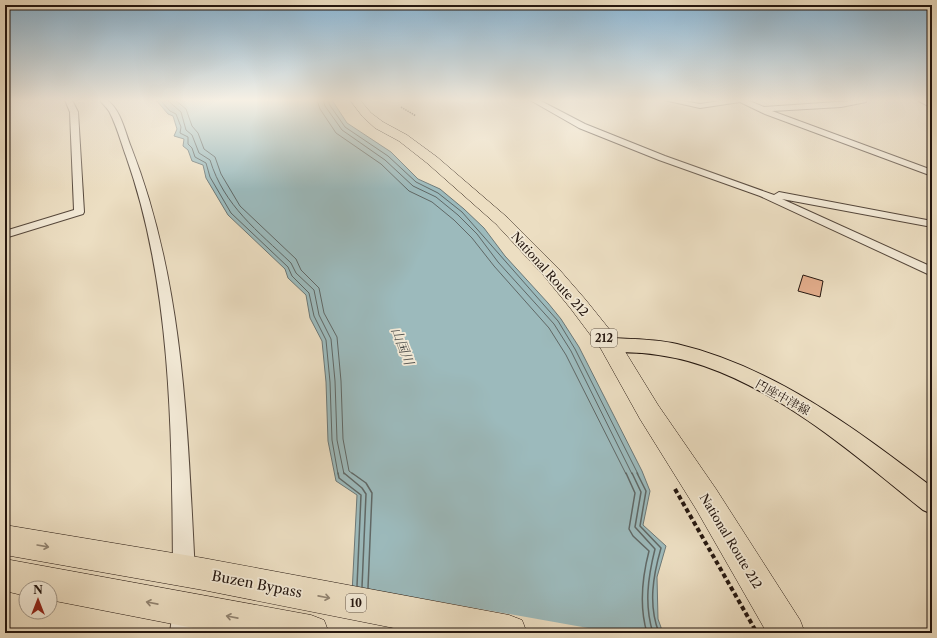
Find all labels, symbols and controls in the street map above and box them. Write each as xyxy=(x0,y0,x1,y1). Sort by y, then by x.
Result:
street label: National Route 212 xyxy=(508,229,592,319)
water label: 山国川 xyxy=(389,325,418,369)
road number: 212 xyxy=(591,329,617,347)
street label: 円座中津線 xyxy=(753,376,813,418)
street label: National Route 212 xyxy=(697,491,765,591)
one-way arrow xyxy=(37,543,50,551)
street label: Buzen Bypass xyxy=(210,566,304,602)
north arrow xyxy=(18,580,58,620)
text: N xyxy=(33,583,43,597)
one-way arrow xyxy=(317,594,330,602)
road number: 10 xyxy=(346,594,366,612)
one-way arrow xyxy=(146,599,159,607)
one-way arrow xyxy=(225,613,238,621)

